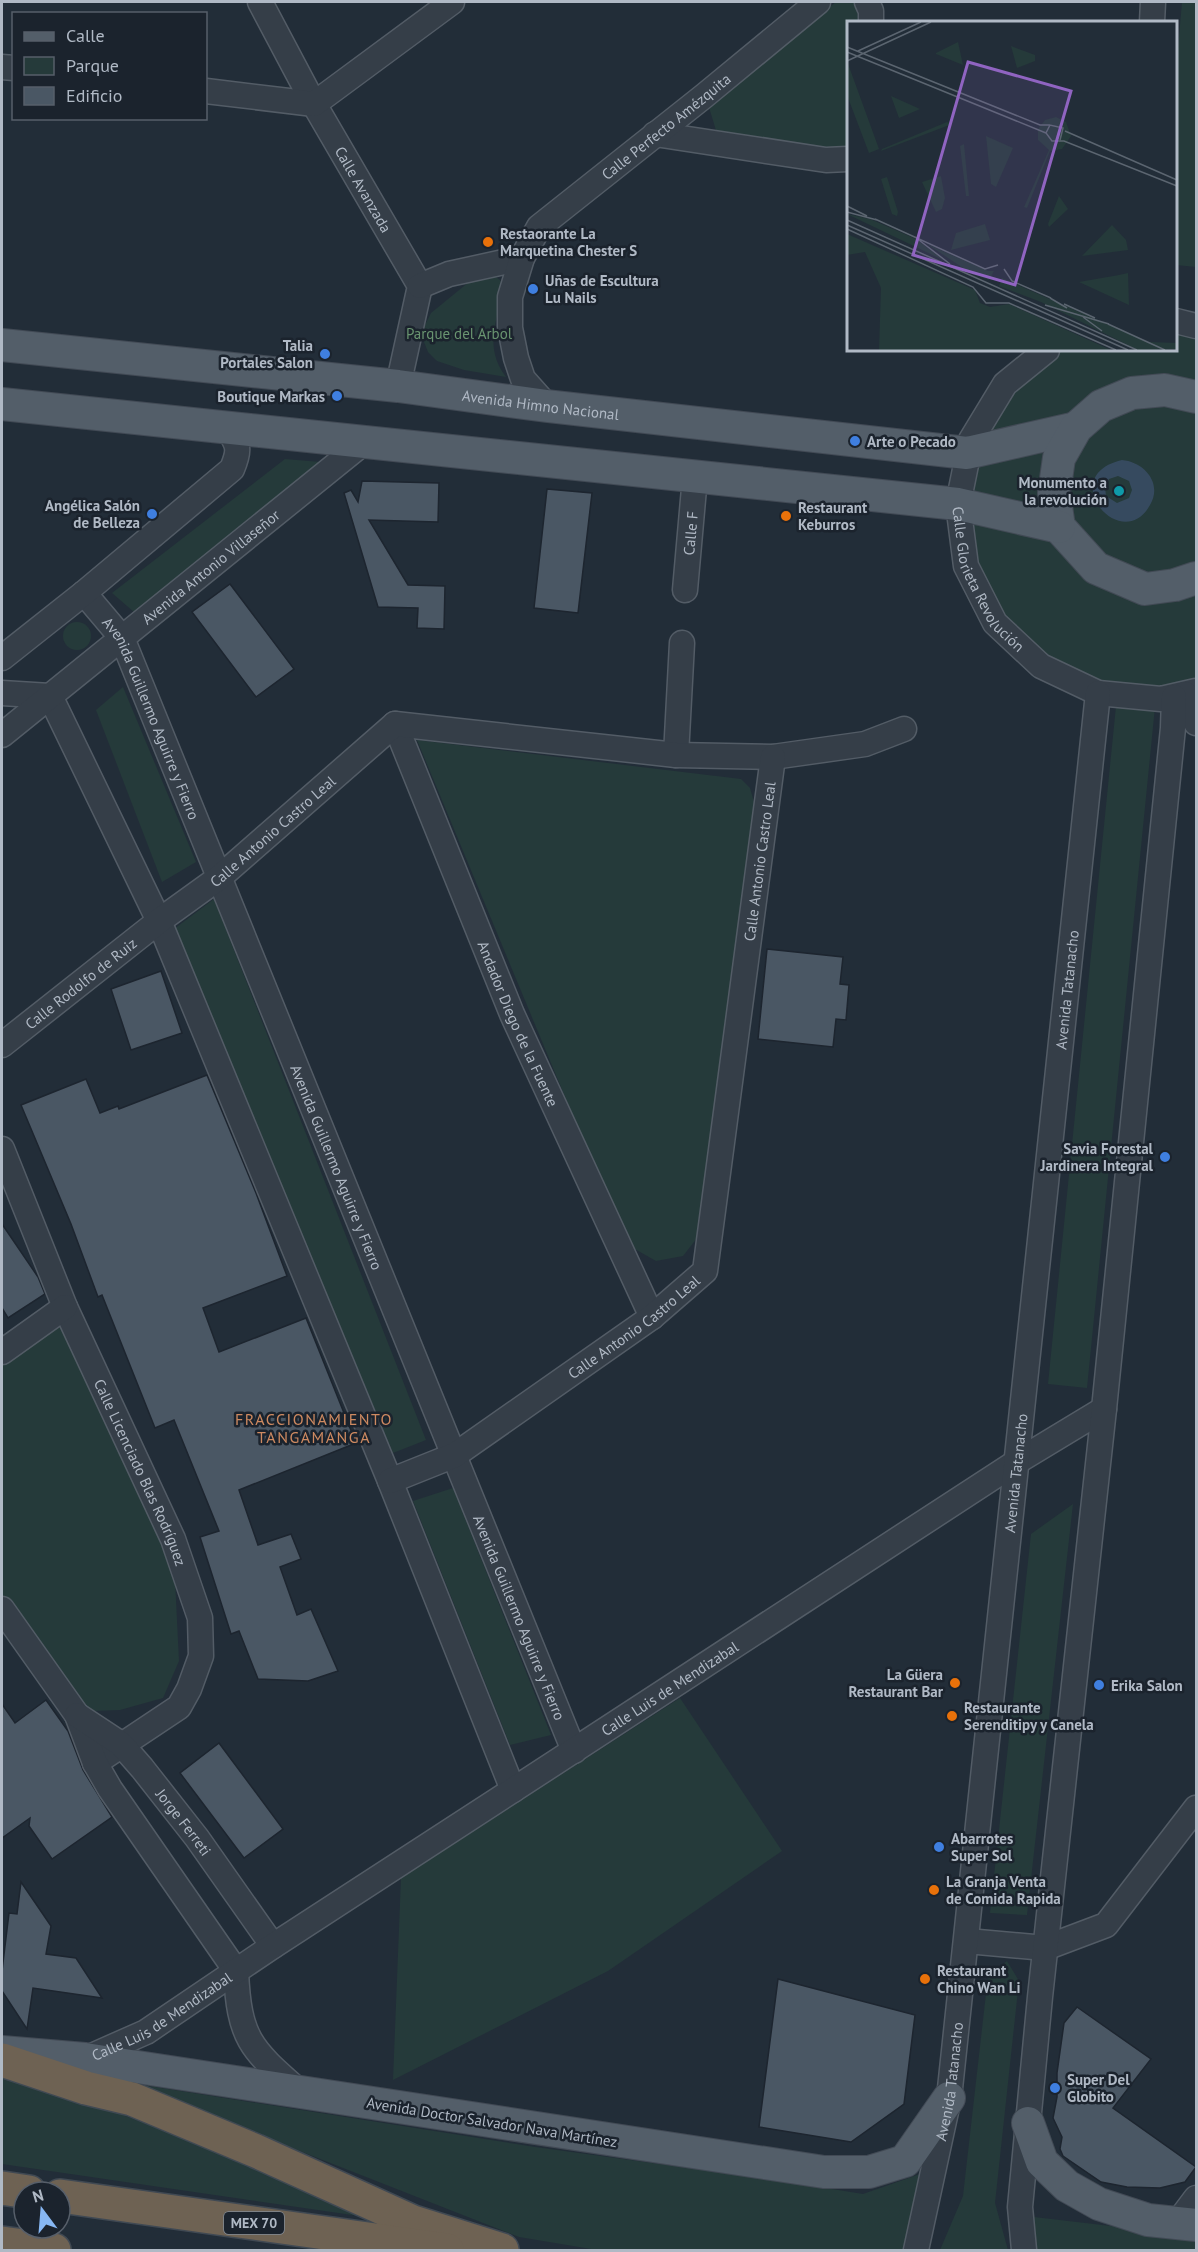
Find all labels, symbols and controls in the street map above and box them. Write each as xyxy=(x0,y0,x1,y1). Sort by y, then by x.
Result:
legend xyxy=(12,12,207,120)
inset map xyxy=(847,21,1177,351)
text: Calle xyxy=(66,24,105,47)
text: Parque xyxy=(66,54,119,77)
street label: Calle Perfecto Amézquita xyxy=(597,69,734,183)
text: Edificio xyxy=(66,84,122,107)
street label: Calle Avanzada xyxy=(331,143,396,236)
place label: Restaorante La Marquetina Chester S xyxy=(500,224,637,260)
marker: Restaorante La Marquetina Chester S xyxy=(481,235,495,249)
place label: Uñas de Escultura Lu Nails xyxy=(545,271,659,307)
marker: Uñas de Escultura Lu Nails xyxy=(526,282,540,296)
park label: Parque del Arbol xyxy=(406,324,513,343)
place label: Talia Portales Salon xyxy=(220,336,313,372)
marker: Talia Portales Salon xyxy=(318,347,332,361)
street label: Avenida Himno Nacional xyxy=(461,385,621,424)
place label: Boutique Markas xyxy=(217,387,325,406)
marker: Boutique Markas xyxy=(330,389,344,403)
place label: Arte o Pecado xyxy=(867,432,956,451)
marker: Arte o Pecado xyxy=(848,434,862,448)
place label: Monumento a la revolución xyxy=(1018,473,1107,509)
marker: Monumento a la revolución xyxy=(1112,484,1126,498)
place label: Angélica Salón de Belleza xyxy=(45,496,140,532)
place label: Restaurant Keburros xyxy=(798,498,868,534)
street label: Avenida Antonio Villaseñor xyxy=(137,505,283,628)
street label: Calle Glorieta Revolución xyxy=(949,505,1029,655)
marker: Angélica Salón de Belleza xyxy=(145,507,159,521)
marker: Restaurant Keburros xyxy=(779,509,793,523)
street label: Calle F xyxy=(679,510,701,556)
street label: Avenida Guillermo Aguirre y Fierro xyxy=(99,613,204,822)
street label: Calle Antonio Castro Leal xyxy=(206,771,340,891)
street label: Calle Antonio Castro Leal xyxy=(739,780,779,942)
street label: Avenida Tatanacho xyxy=(1051,929,1082,1050)
street label: Calle Rodolfo de Ruiz xyxy=(21,933,140,1033)
street label: Andador Diego de la Fuente xyxy=(474,938,563,1109)
street label: Avenida Guillermo Aguirre y Fierro xyxy=(287,1062,387,1273)
place label: Savia Forestal Jardinera Integral xyxy=(1040,1139,1154,1175)
marker: Savia Forestal Jardinera Integral xyxy=(1158,1150,1172,1164)
street label: Calle Antonio Castro Leal xyxy=(564,1270,704,1383)
street label: Calle Licenciado Blas Rodríguez xyxy=(90,1376,191,1568)
district label: FRACCIONAMIENTO TANGAMANGA xyxy=(235,1409,393,1447)
street label: Avenida Tatanacho xyxy=(1000,1412,1031,1534)
street label: Avenida Guillermo Aguirre y Fierro xyxy=(470,1512,570,1723)
street label: Calle Luis de Mendizabal xyxy=(597,1636,742,1740)
place label: La Güera Restaurant Bar xyxy=(849,1665,944,1701)
marker: La Güera Restaurant Bar xyxy=(948,1676,962,1690)
place label: Erika Salon xyxy=(1111,1676,1183,1695)
marker: Erika Salon xyxy=(1092,1678,1106,1692)
place label: Restaurante Serenditipy y Canela xyxy=(964,1698,1094,1734)
marker: Restaurante Serenditipy y Canela xyxy=(945,1709,959,1723)
street label: Jorge Ferreti xyxy=(152,1784,216,1859)
place label: Abarrotes Super Sol xyxy=(951,1829,1013,1865)
marker: Abarrotes Super Sol xyxy=(932,1840,946,1854)
place label: La Granja Venta de Comida Rapida xyxy=(946,1872,1061,1908)
marker: La Granja Venta de Comida Rapida xyxy=(927,1883,941,1897)
place label: Restaurant Chino Wan Li xyxy=(937,1961,1021,1997)
street label: Calle Luis de Mendizabal xyxy=(89,1967,236,2064)
marker: Restaurant Chino Wan Li xyxy=(918,1972,932,1986)
street label: Avenida Tatanacho xyxy=(931,2021,966,2142)
place label: Super Del Globito xyxy=(1067,2070,1130,2106)
marker: Super Del Globito xyxy=(1048,2081,1062,2095)
street label: Avenida Doctor Salvador Nava Martínez xyxy=(365,2093,619,2151)
north arrow xyxy=(12,2180,72,2240)
text: N xyxy=(30,2185,46,2207)
road number: MEX 70 xyxy=(224,2212,284,2234)

